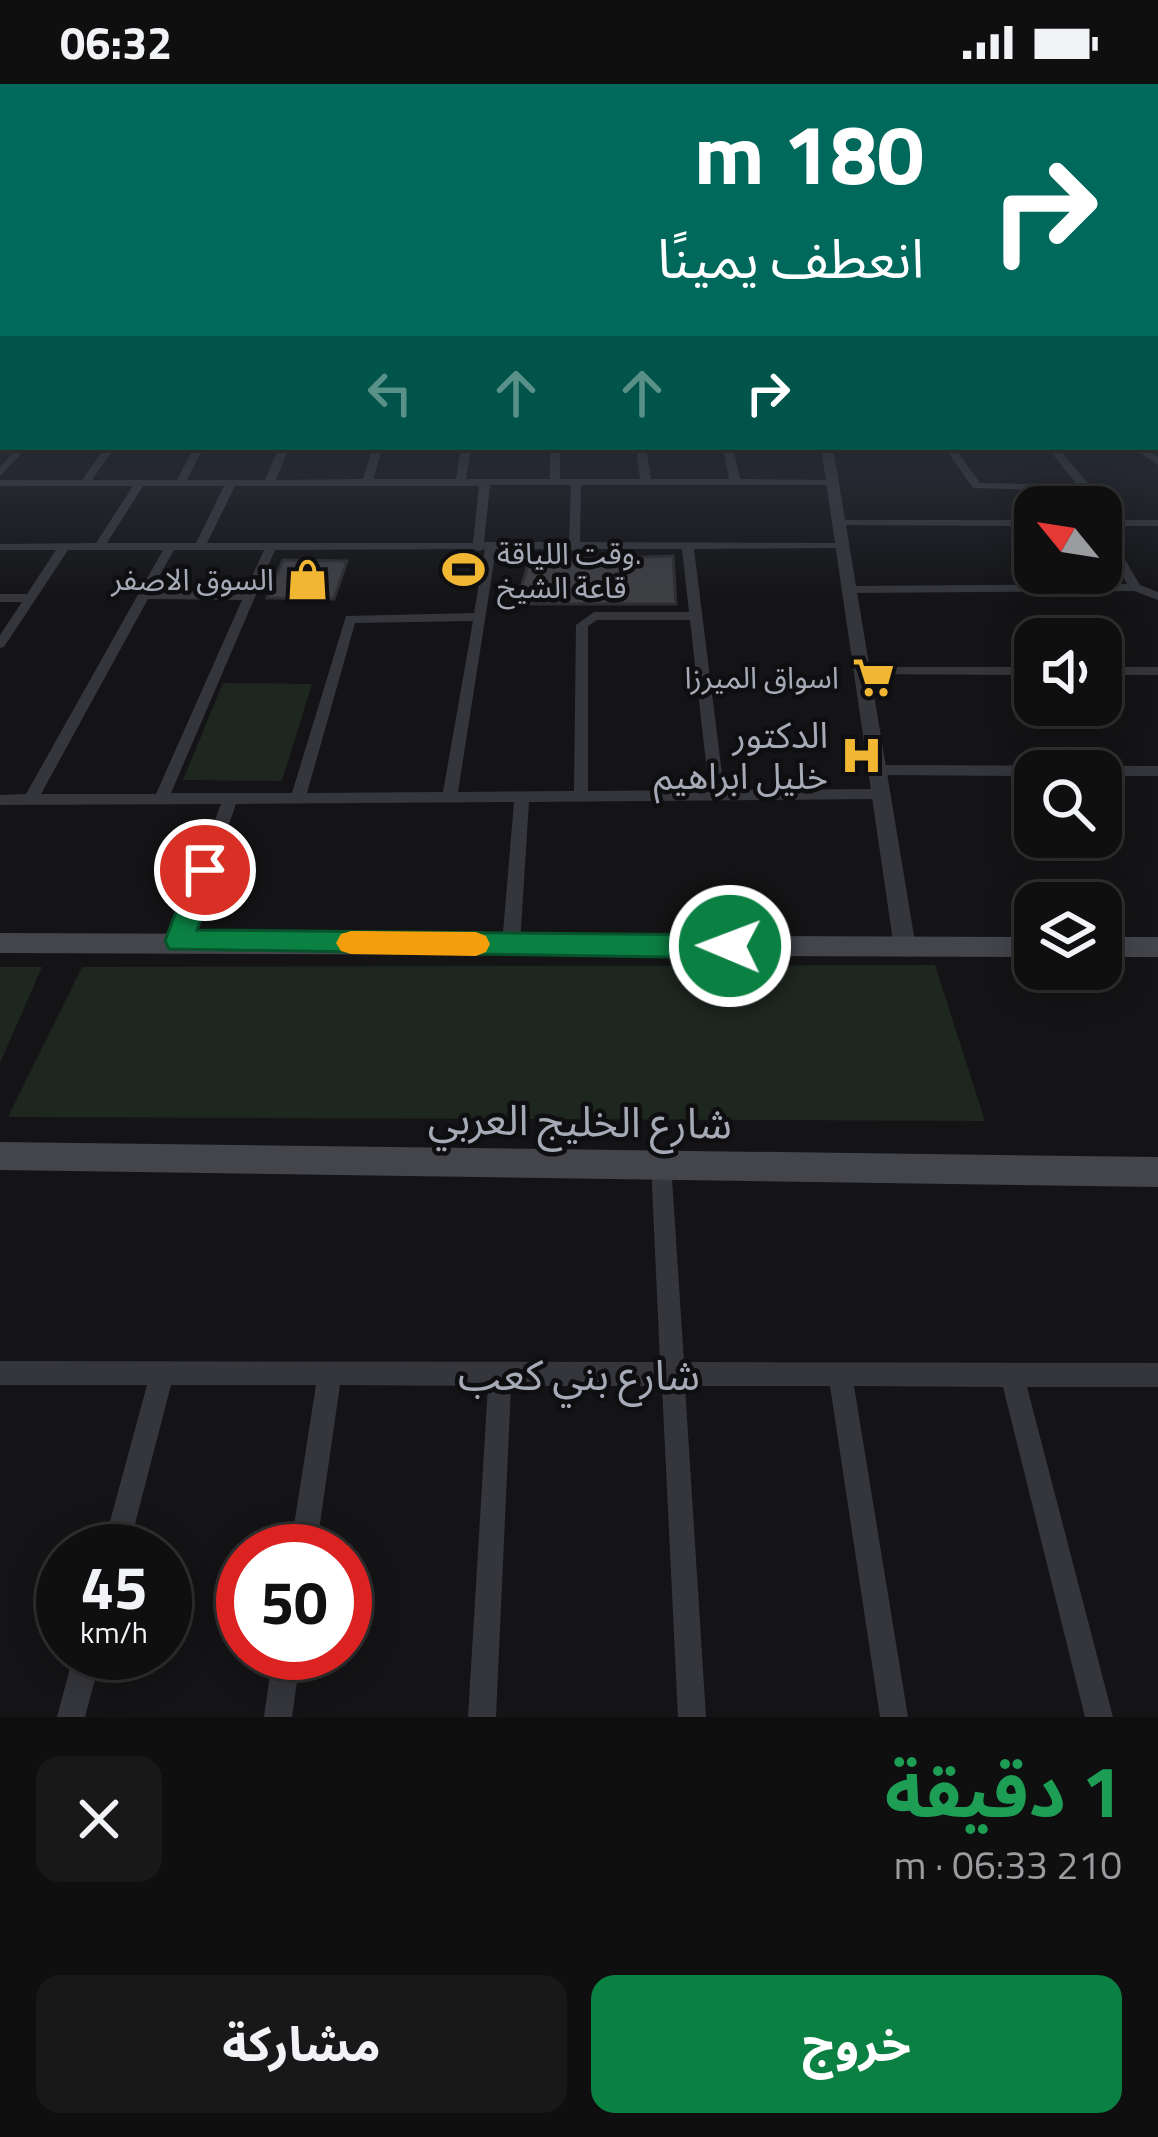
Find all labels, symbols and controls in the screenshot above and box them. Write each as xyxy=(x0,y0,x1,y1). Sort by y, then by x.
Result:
text: 06:32 xyxy=(60,8,172,76)
text: 180 m xyxy=(694,89,924,217)
icon: right xyxy=(966,132,1122,288)
text: انعطف يمينًا xyxy=(657,217,924,299)
icon: left xyxy=(357,360,423,426)
icon: ahead xyxy=(483,360,549,426)
icon: ahead xyxy=(609,360,675,426)
icon: right xyxy=(735,360,801,426)
north arrow xyxy=(1014,486,1122,594)
map controls xyxy=(1014,486,1122,990)
place label: وقت اللياقة. قاعة الشيخ xyxy=(497,530,642,610)
sports icon: وقت اللياقة. قاعة الشيخ xyxy=(440,547,486,593)
place label: السوق الاصفر xyxy=(110,556,274,602)
shop icon: السوق الاصفر xyxy=(285,556,331,602)
button: sound xyxy=(1014,618,1122,726)
place label: اسواق الميرزا xyxy=(684,654,839,700)
supermarket icon: اسواق الميرزا xyxy=(850,654,896,700)
place label: الدكتور خليل ابراهيم xyxy=(654,707,828,804)
hospital icon: الدكتور خليل ابراهيم xyxy=(839,732,885,778)
button: search xyxy=(1014,750,1122,858)
pin xyxy=(154,819,256,921)
icon: arrive xyxy=(172,837,238,903)
button: layers xyxy=(1014,882,1122,990)
position arrow xyxy=(667,883,793,1009)
street label: شارع الخليج العربي xyxy=(427,1085,732,1156)
street label: شارع بني كعب xyxy=(458,1342,700,1408)
speed limit sign: 50 xyxy=(216,1524,372,1680)
text: 45 xyxy=(80,1541,148,1632)
text: km/h xyxy=(80,1609,148,1655)
text: 1 دقيقة xyxy=(885,1735,1122,1845)
button: close xyxy=(36,1756,162,1882)
text: 210 m · 06:33 xyxy=(894,1835,1122,1894)
button: مشاركة xyxy=(36,1975,567,2113)
button: خروج xyxy=(591,1975,1122,2113)

